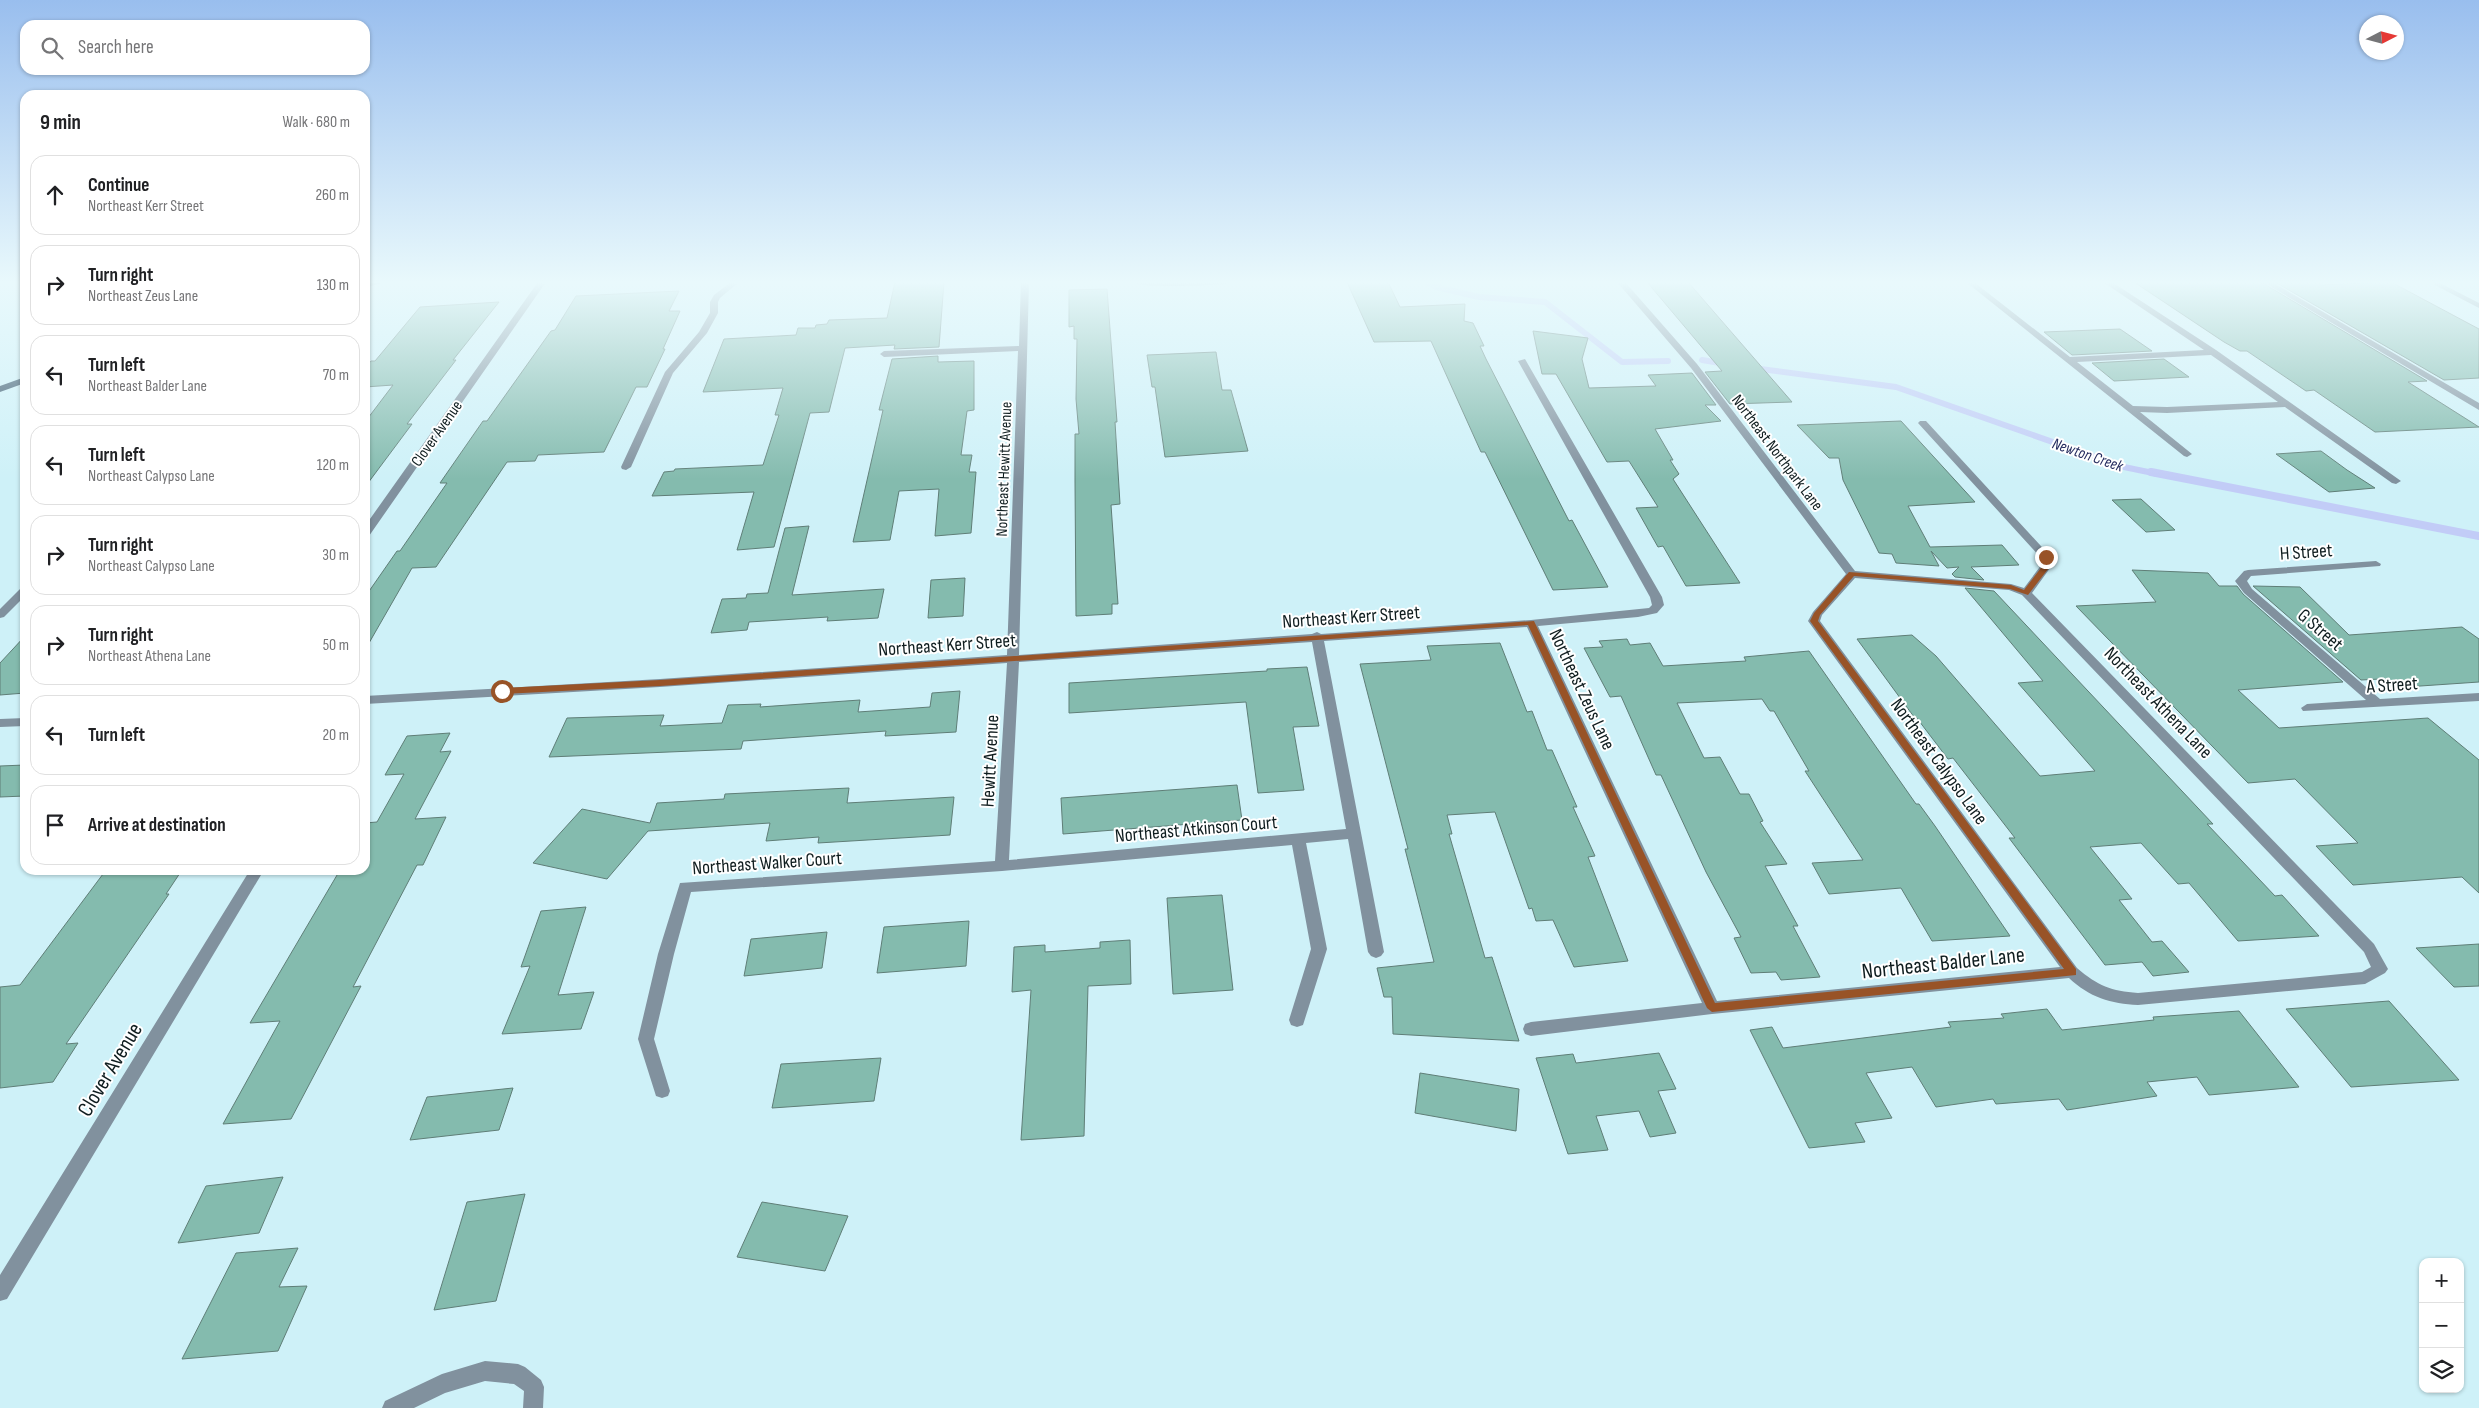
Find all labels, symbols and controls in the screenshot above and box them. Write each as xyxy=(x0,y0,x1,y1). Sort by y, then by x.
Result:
north arrow xyxy=(2359,15,2404,60)
search box xyxy=(20,20,370,75)
icon: search xyxy=(38,34,66,62)
text: Search here xyxy=(78,36,154,59)
text: 9 min xyxy=(40,110,81,135)
text: Walk · 680 m xyxy=(283,113,350,132)
text: Continue xyxy=(88,174,149,197)
icon: ahead xyxy=(41,181,69,209)
text: 260 m xyxy=(315,186,349,205)
text: Northeast Kerr Street xyxy=(88,197,204,216)
text: Turn right xyxy=(88,264,153,287)
icon: right xyxy=(41,271,69,299)
text: 130 m xyxy=(317,276,349,295)
text: Northeast Zeus Lane xyxy=(88,287,198,306)
text: Turn left xyxy=(88,354,145,377)
icon: left xyxy=(41,361,69,389)
text: 70 m xyxy=(323,366,349,385)
text: Northeast Balder Lane xyxy=(88,377,207,396)
street label: Northeast Northpark Lane xyxy=(1727,391,1826,514)
street label: Clover Avenue xyxy=(408,397,467,470)
street label: Northeast Hewitt Avenue xyxy=(993,401,1016,537)
water label: Newton Creek xyxy=(2050,434,2126,477)
text: Turn left xyxy=(88,444,145,467)
icon: left xyxy=(41,451,69,479)
text: 120 m xyxy=(317,456,349,475)
text: Northeast Calypso Lane xyxy=(88,467,215,486)
text: Turn right xyxy=(88,534,153,557)
street label: H Street xyxy=(2279,539,2333,566)
icon: right xyxy=(41,541,69,569)
text: 30 m xyxy=(322,546,349,565)
route end xyxy=(2035,546,2058,569)
text: Northeast Calypso Lane xyxy=(88,557,215,576)
street label: Northeast Kerr Street xyxy=(1282,601,1421,634)
street label: G Street xyxy=(2293,604,2348,656)
text: Turn right xyxy=(88,624,153,647)
street label: Northeast Zeus Lane xyxy=(1544,626,1620,754)
street label: Northeast Kerr Street xyxy=(878,629,1017,662)
icon: right xyxy=(41,631,69,659)
text: 50 m xyxy=(323,636,349,655)
street label: Northeast Athena Lane xyxy=(2099,643,2217,764)
text: Northeast Athena Lane xyxy=(88,647,211,666)
street label: A Street xyxy=(2365,672,2419,699)
route start xyxy=(491,680,514,703)
street label: Northeast Calypso Lane xyxy=(1885,694,1992,830)
street label: Hewitt Avenue xyxy=(977,714,1004,808)
icon: left xyxy=(41,721,69,749)
text: Turn left xyxy=(88,724,145,747)
text: 20 m xyxy=(322,726,349,745)
icon: arrive xyxy=(41,811,69,839)
street label: Northeast Atkinson Court xyxy=(1114,811,1278,848)
text: Arrive at destination xyxy=(88,814,226,837)
street label: Northeast Walker Court xyxy=(692,847,843,880)
street label: Northeast Balder Lane xyxy=(1860,942,2026,985)
street label: Clover Avenue xyxy=(72,1018,149,1122)
map controls xyxy=(2419,1258,2464,1393)
button: + xyxy=(2419,1258,2464,1303)
button: − xyxy=(2419,1303,2464,1348)
button: layers xyxy=(2419,1348,2464,1393)

